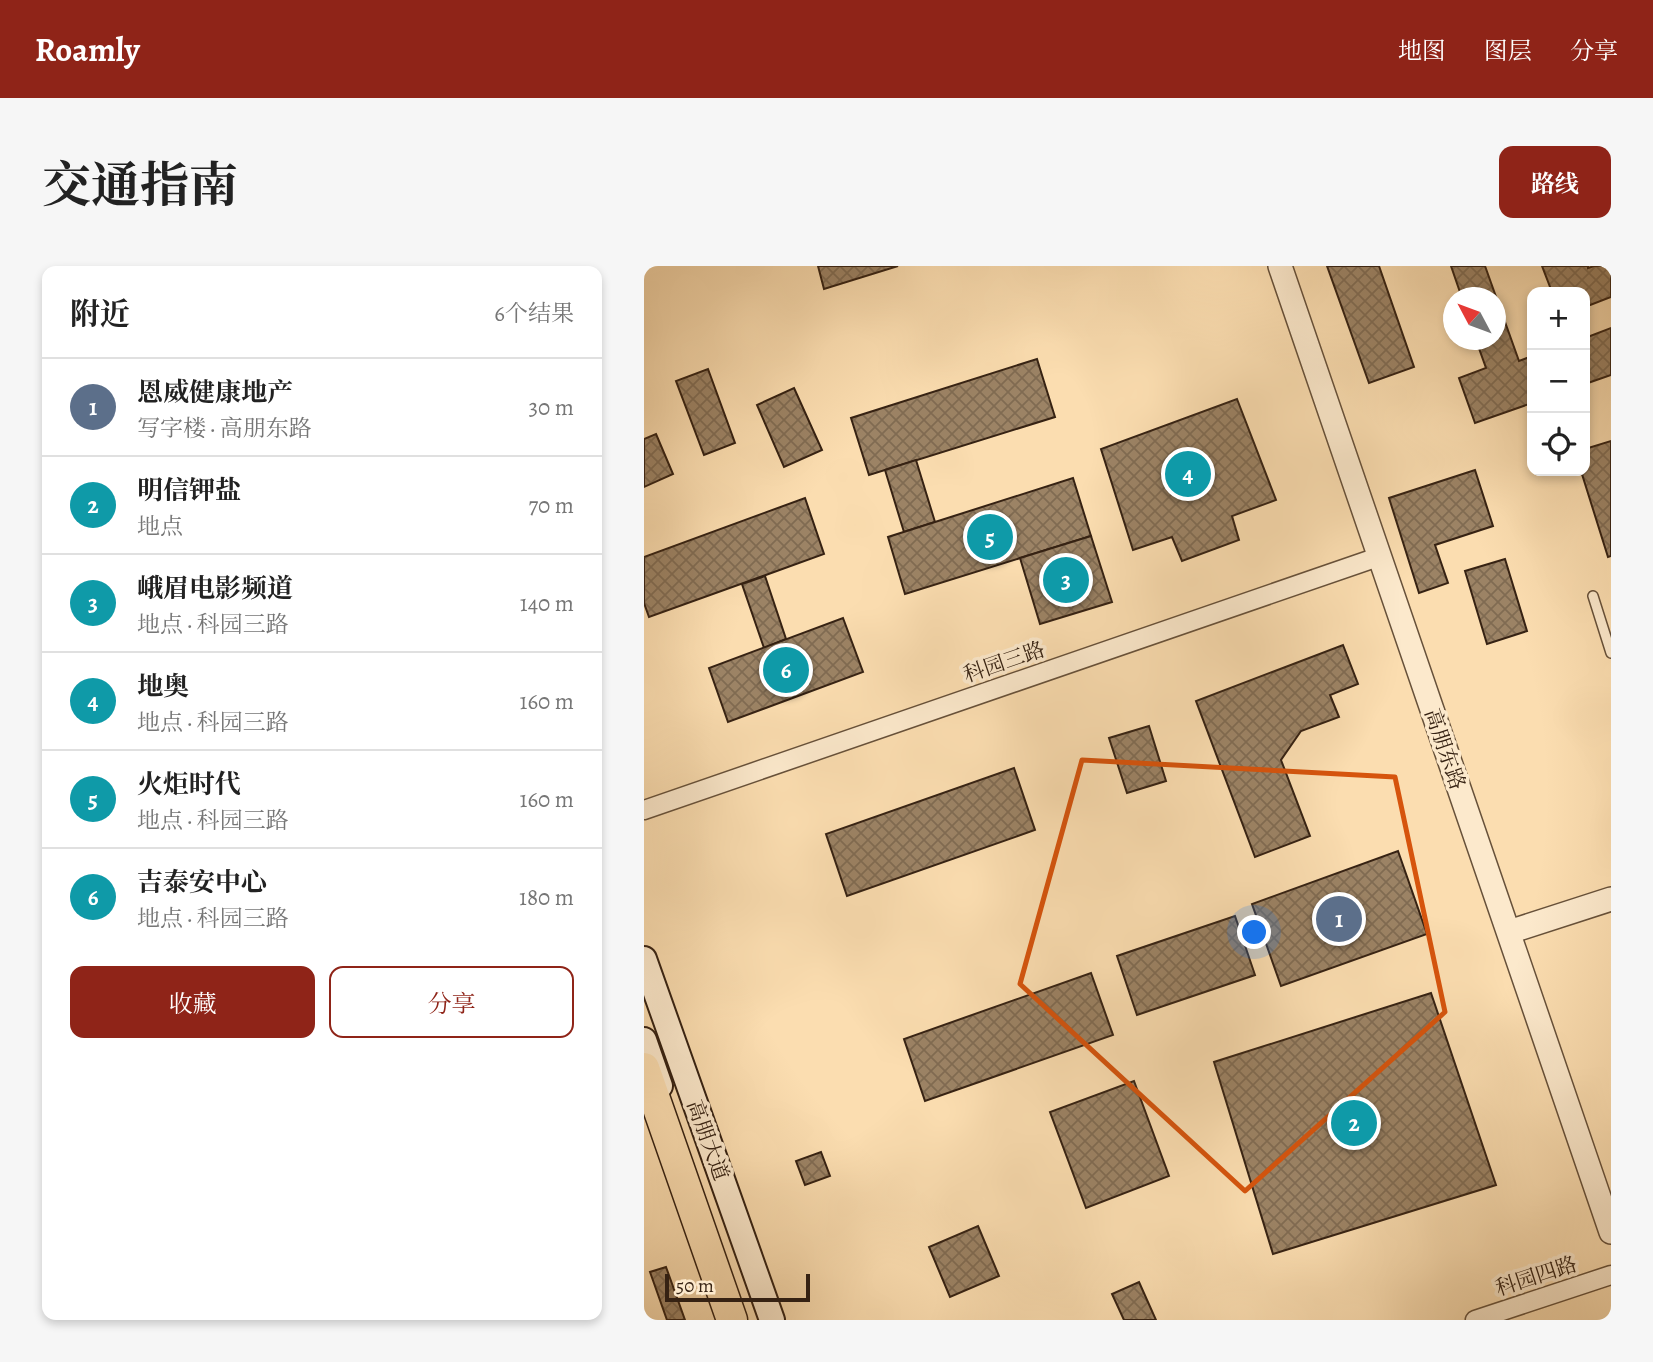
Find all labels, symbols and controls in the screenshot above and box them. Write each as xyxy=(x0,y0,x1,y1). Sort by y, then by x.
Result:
text: Roamly xyxy=(35,27,140,72)
text: 地图 xyxy=(1398,35,1446,67)
text: 图层 xyxy=(1484,35,1532,67)
text: 分享 xyxy=(1570,35,1618,67)
button: 路线 xyxy=(1499,146,1611,218)
text: 交通指南 xyxy=(42,152,238,219)
north arrow xyxy=(1443,287,1506,350)
map controls xyxy=(1527,287,1590,476)
button: + xyxy=(1527,287,1590,350)
text: 附近 xyxy=(70,294,130,334)
text: 6个结果 xyxy=(494,298,574,329)
button: − xyxy=(1527,350,1590,413)
text: 恩威健康地产 xyxy=(137,375,293,410)
text: 1 xyxy=(89,392,97,423)
text: 30 m xyxy=(528,392,574,423)
text: 写字楼 · 高朋东路 xyxy=(137,413,312,444)
button: locate xyxy=(1527,413,1590,476)
pin: 4 xyxy=(1165,448,1211,500)
text: 明信钾盐 xyxy=(137,473,241,508)
text: 2 xyxy=(87,490,99,521)
text: 70 m xyxy=(528,490,574,521)
text: 地点 xyxy=(137,511,183,542)
pin: 5 xyxy=(967,511,1013,563)
pin: 3 xyxy=(1043,554,1089,606)
text: 峨眉电影频道 xyxy=(137,571,293,606)
text: 3 xyxy=(88,588,98,619)
text: 140 m xyxy=(520,588,574,619)
text: 地点 · 科园三路 xyxy=(137,609,289,640)
street label: 科园三路 xyxy=(960,635,1048,689)
pin: 6 xyxy=(763,644,809,696)
text: 地奥 xyxy=(137,669,189,704)
text: 4 xyxy=(88,686,98,717)
text: 160 m xyxy=(520,686,574,717)
street label: 高朋东路 xyxy=(1418,705,1472,793)
text: 地点 · 科园三路 xyxy=(137,707,289,738)
text: 火炬时代 xyxy=(137,767,241,802)
text: 5 xyxy=(88,784,98,815)
text: 160 m xyxy=(520,784,574,815)
text: 地点 · 科园三路 xyxy=(137,805,289,836)
text: 吉泰安中心 xyxy=(137,865,267,900)
text: 6 xyxy=(88,882,98,913)
text: 180 m xyxy=(519,882,574,913)
pin: 1 xyxy=(1316,893,1362,945)
text: 地点 · 科园三路 xyxy=(137,903,289,934)
your location xyxy=(1237,915,1271,949)
button: 收藏 xyxy=(70,966,315,1038)
button: 分享 xyxy=(329,966,574,1038)
street label: 高朋大道 xyxy=(680,1096,736,1184)
pin: 2 xyxy=(1331,1097,1377,1149)
street label: 科园四路 xyxy=(1492,1250,1580,1302)
scale bar xyxy=(665,1271,810,1303)
text: 50 m xyxy=(676,1273,714,1299)

